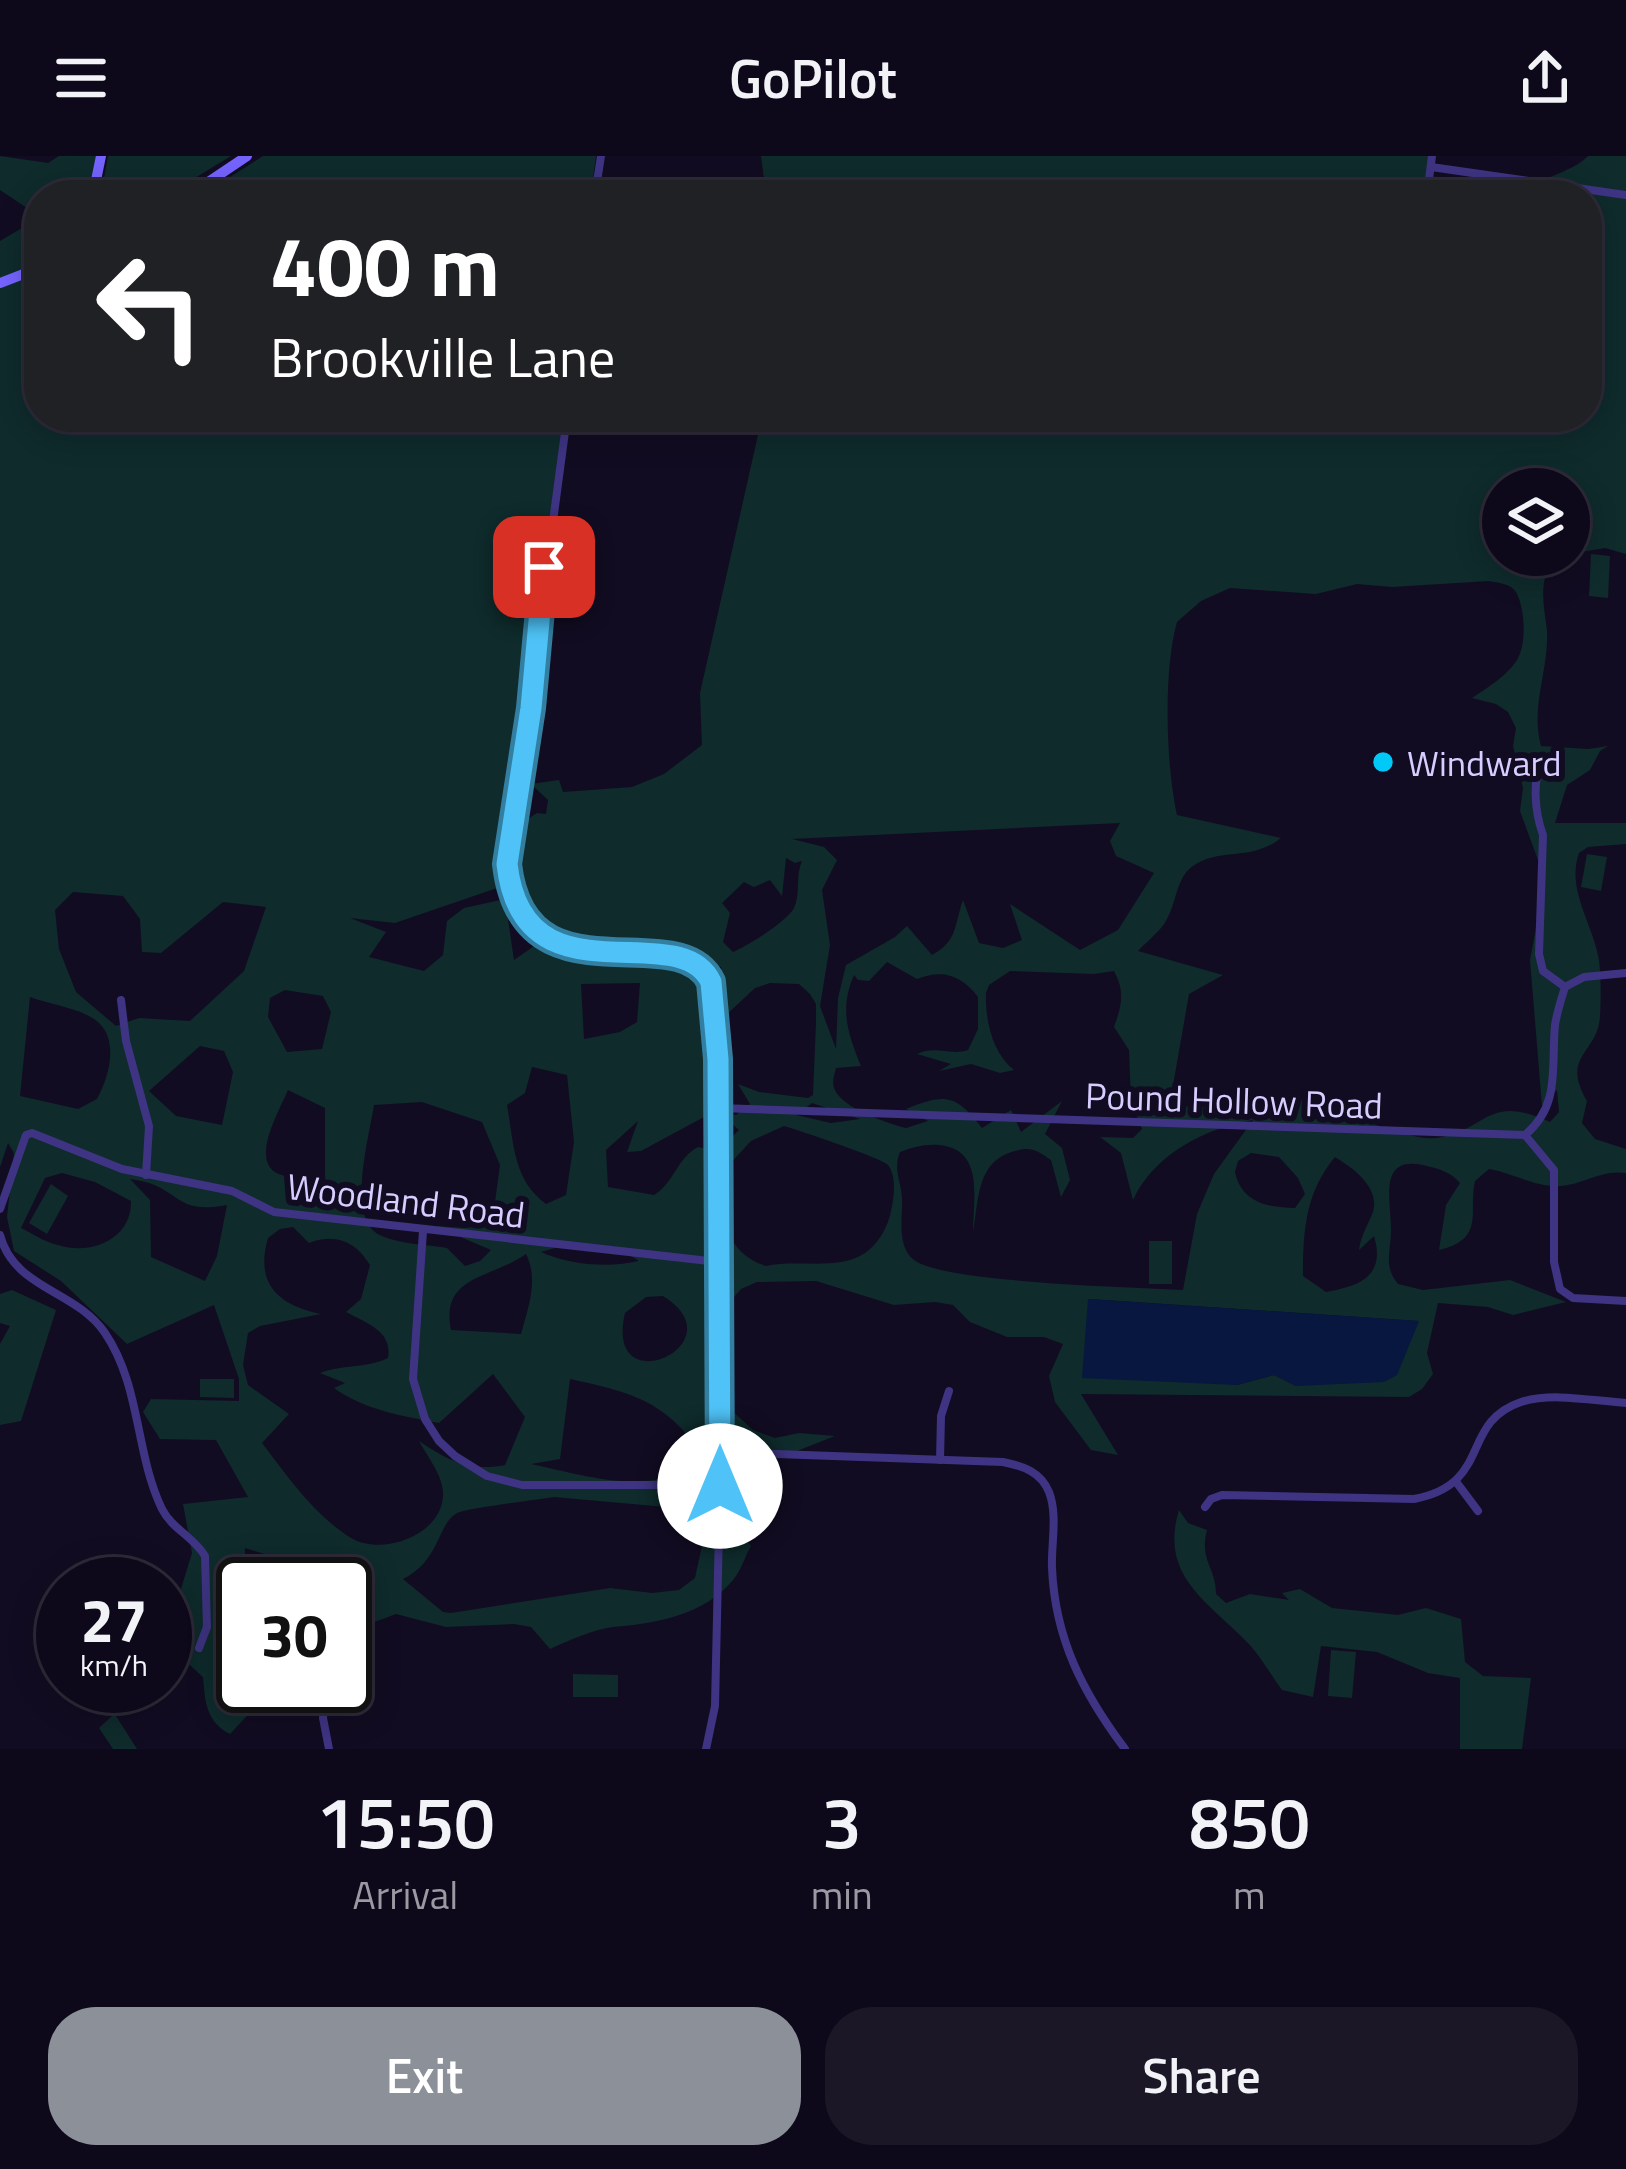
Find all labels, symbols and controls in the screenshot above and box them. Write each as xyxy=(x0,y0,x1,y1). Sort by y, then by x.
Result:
text: GoPilot xyxy=(729,37,897,119)
icon: menu xyxy=(48,45,114,111)
icon: share xyxy=(1512,45,1578,111)
text: 400 m xyxy=(270,201,500,329)
icon: left xyxy=(72,228,228,384)
text: Brookville Lane xyxy=(270,316,615,398)
map controls xyxy=(1482,468,1590,576)
button: layers xyxy=(1482,468,1590,576)
pin xyxy=(493,516,595,618)
icon: arrive xyxy=(511,534,577,600)
place label: Windward xyxy=(1407,735,1561,790)
marker: Windward xyxy=(1370,749,1396,775)
street label: Pound Hollow Road xyxy=(1084,1067,1384,1133)
street label: Woodland Road xyxy=(284,1158,528,1242)
position arrow xyxy=(657,1423,783,1549)
speed limit sign: 30 xyxy=(216,1557,372,1713)
text: 27 xyxy=(80,1574,148,1665)
text: km/h xyxy=(80,1642,148,1688)
text: 15:50 xyxy=(316,1766,495,1876)
text: 3 xyxy=(822,1766,862,1876)
text: 850 xyxy=(1189,1766,1310,1876)
text: Arrival xyxy=(352,1865,458,1924)
text: min xyxy=(811,1865,873,1924)
text: m xyxy=(1233,1865,1266,1924)
button: Exit xyxy=(48,2007,801,2145)
button: Share xyxy=(825,2007,1578,2145)

